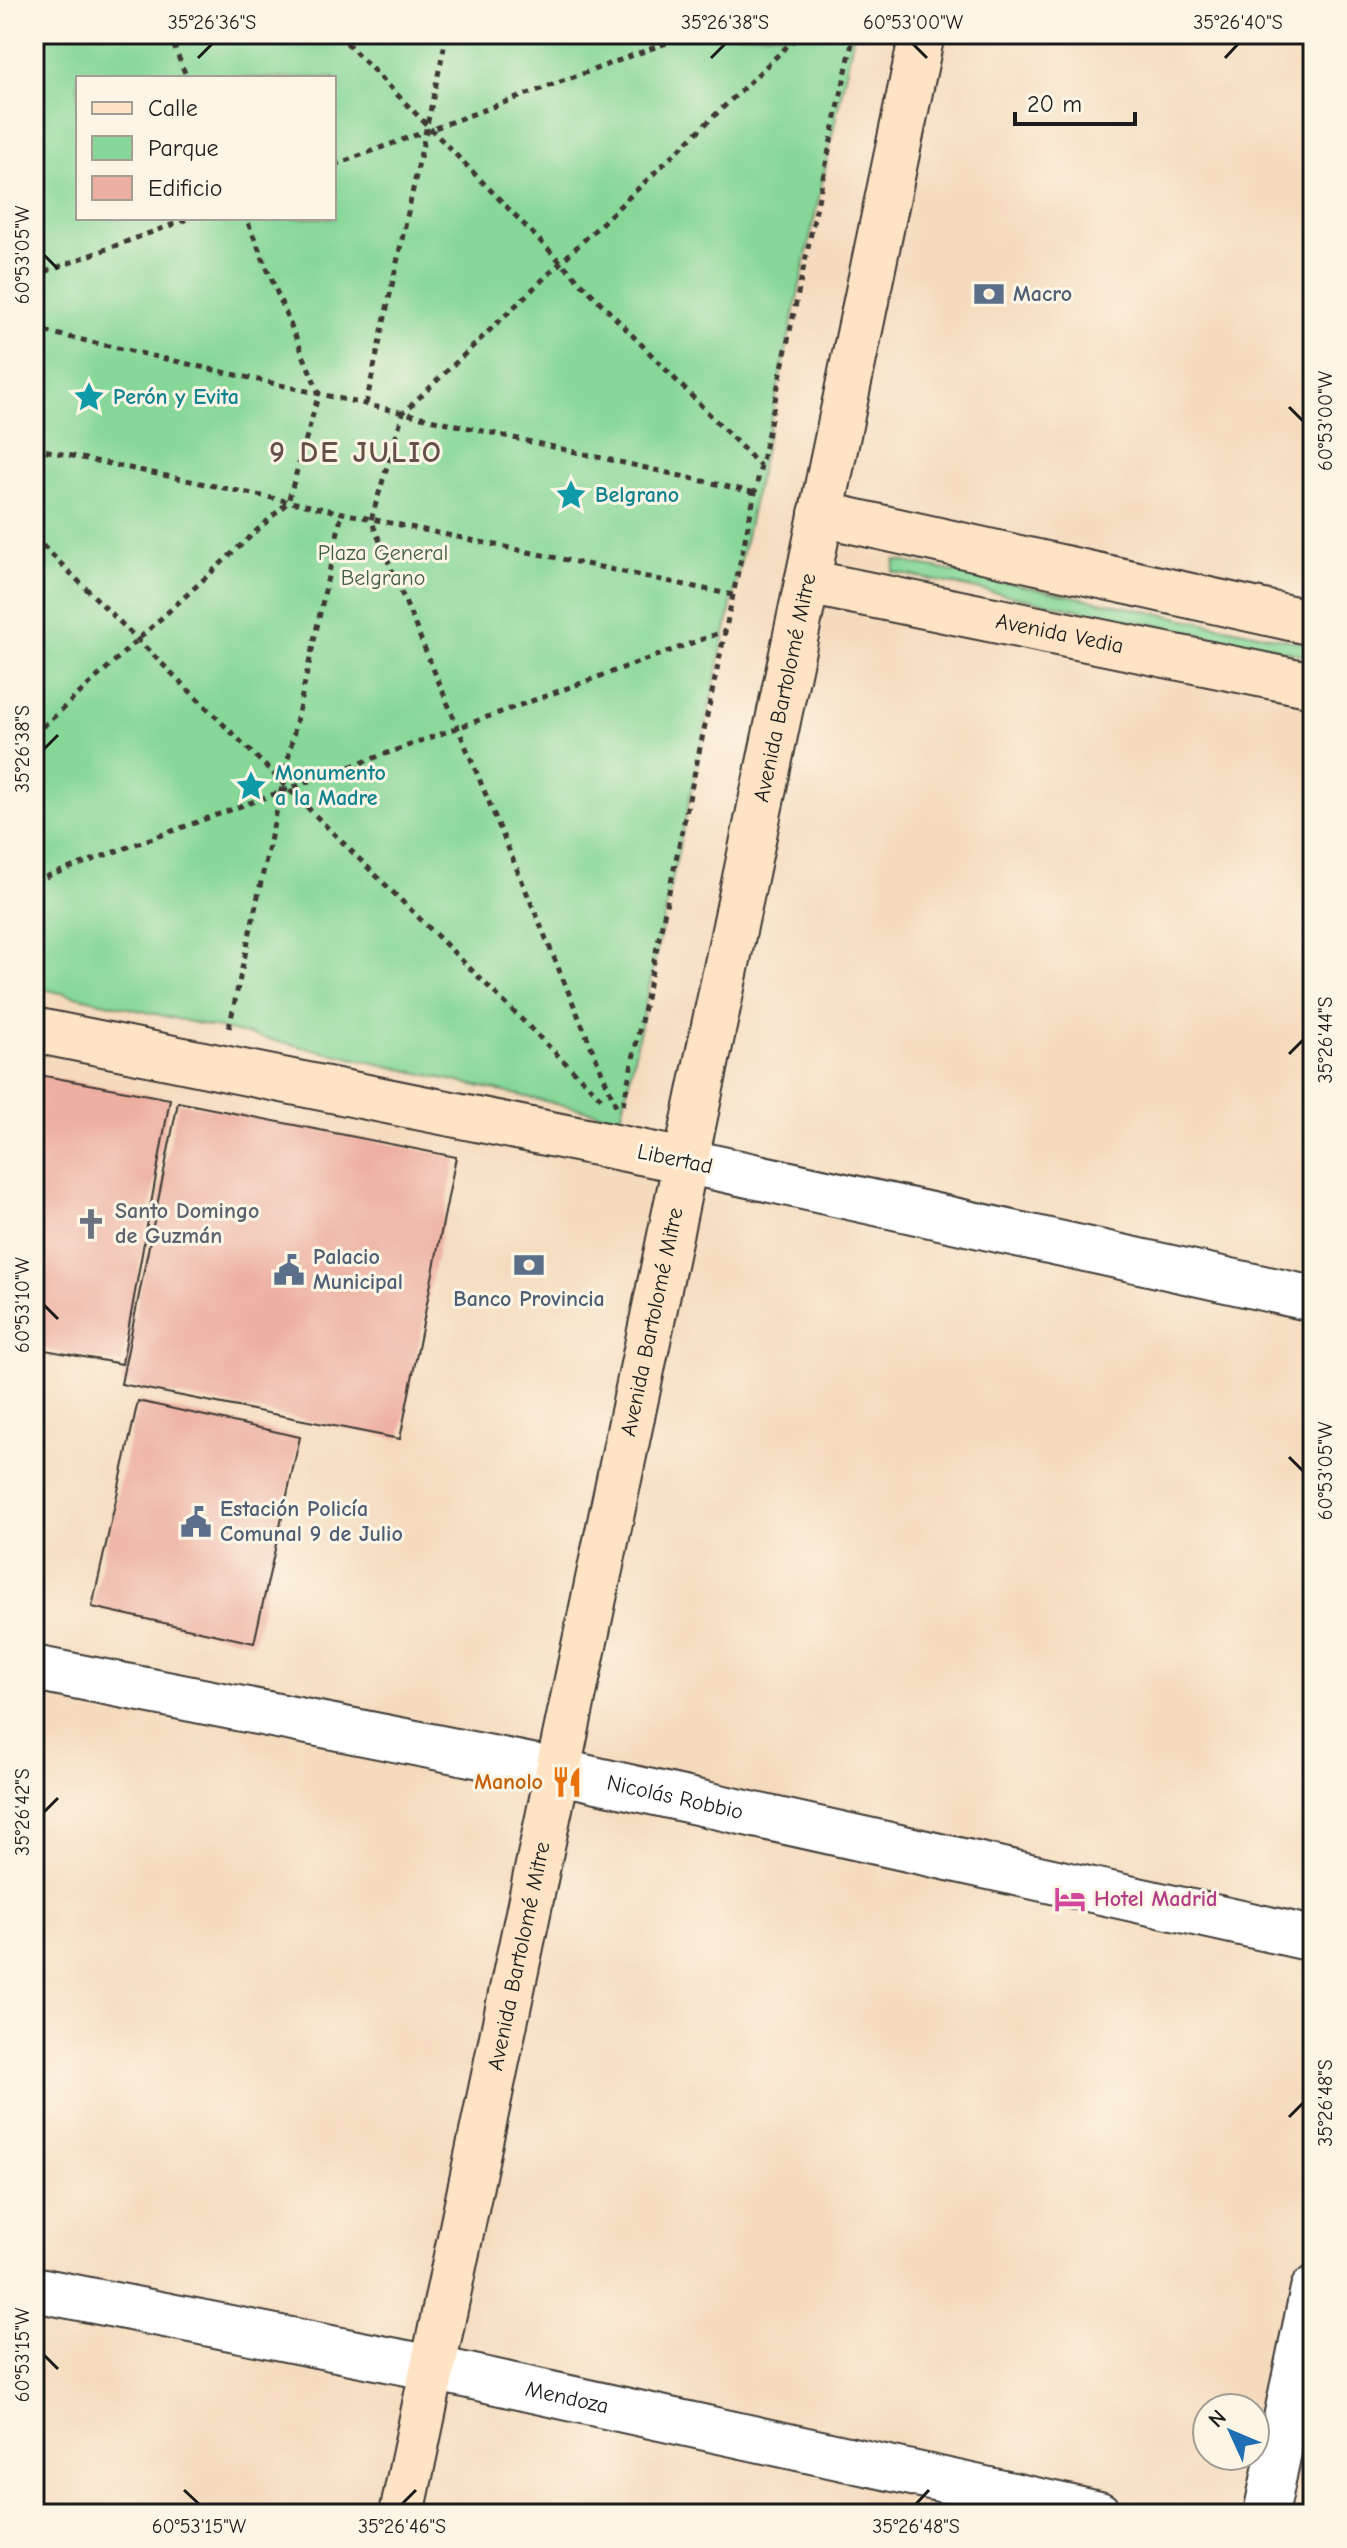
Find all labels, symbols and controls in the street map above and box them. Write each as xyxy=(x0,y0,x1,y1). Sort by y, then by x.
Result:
text: 35°26'36"S xyxy=(168,11,256,34)
text: 35°26'38"S xyxy=(681,11,769,34)
text: 60°53'00"W xyxy=(863,11,964,34)
text: 35°26'40"S xyxy=(1193,11,1283,34)
legend xyxy=(76,76,336,220)
scale bar xyxy=(1015,76,1135,126)
text: 20 m xyxy=(1027,90,1082,118)
text: Calle xyxy=(148,94,198,122)
text: Parque xyxy=(148,134,219,162)
text: Edificio xyxy=(148,174,223,202)
text: 60°53'05"W xyxy=(11,205,34,304)
bank icon: Macro xyxy=(972,277,1006,311)
place label: Macro xyxy=(1013,281,1072,307)
text: 60°53'00"W xyxy=(1314,370,1337,471)
place icon: Perón y Evita xyxy=(72,380,106,414)
place label: Perón y Evita xyxy=(113,384,239,410)
district label: 9 DE JULIO xyxy=(269,435,443,470)
place icon: Belgrano xyxy=(554,478,588,512)
place label: Belgrano xyxy=(595,482,679,508)
park label: Plaza General Belgrano xyxy=(318,540,448,591)
street label: Avenida Bartolomé Mitre xyxy=(748,571,822,805)
street label: Avenida Vedia xyxy=(994,608,1126,659)
text: 35°26'38"S xyxy=(11,705,34,793)
place label: Monumento a la Madre xyxy=(275,760,386,811)
place icon: Monumento a la Madre xyxy=(234,769,268,803)
text: 35°26'44"S xyxy=(1314,996,1337,1084)
street label: Libertad xyxy=(635,1138,715,1180)
place label: Santo Domingo de Guzmán xyxy=(115,1198,259,1249)
street label: Avenida Bartolomé Mitre xyxy=(615,1205,689,1439)
church icon: Santo Domingo de Guzmán xyxy=(74,1207,108,1241)
place label: Palacio Municipal xyxy=(313,1244,403,1295)
bank icon: Banco Provincia xyxy=(512,1248,546,1282)
public building icon: Palacio Municipal xyxy=(272,1253,306,1287)
text: 60°53'10"W xyxy=(11,1256,34,1353)
place label: Banco Provincia xyxy=(453,1286,605,1312)
text: 60°53'05"W xyxy=(1314,1421,1337,1520)
place label: Estación Policía Comunal 9 de Julio xyxy=(220,1496,403,1547)
public building icon: Estación Policía Comunal 9 de Julio xyxy=(179,1505,213,1539)
restaurant icon: Manolo xyxy=(550,1765,584,1799)
text: 35°26'42"S xyxy=(11,1768,34,1856)
place label: Manolo xyxy=(474,1769,543,1795)
street label: Nicolás Robbio xyxy=(604,1769,746,1825)
street label: Avenida Bartolomé Mitre xyxy=(482,1839,556,2073)
hotel icon: Hotel Madrid xyxy=(1053,1882,1087,1916)
place label: Hotel Madrid xyxy=(1094,1886,1218,1912)
text: 35°26'48"S xyxy=(1314,2059,1337,2147)
text: 60°53'15"W xyxy=(11,2307,34,2402)
street label: Mendoza xyxy=(523,2376,611,2419)
north arrow xyxy=(1191,2392,1271,2472)
text: N xyxy=(1203,2405,1232,2433)
text: 60°53'15"W xyxy=(152,2515,247,2538)
text: 35°26'46"S xyxy=(358,2515,446,2538)
text: 35°26'48"S xyxy=(872,2515,960,2538)

